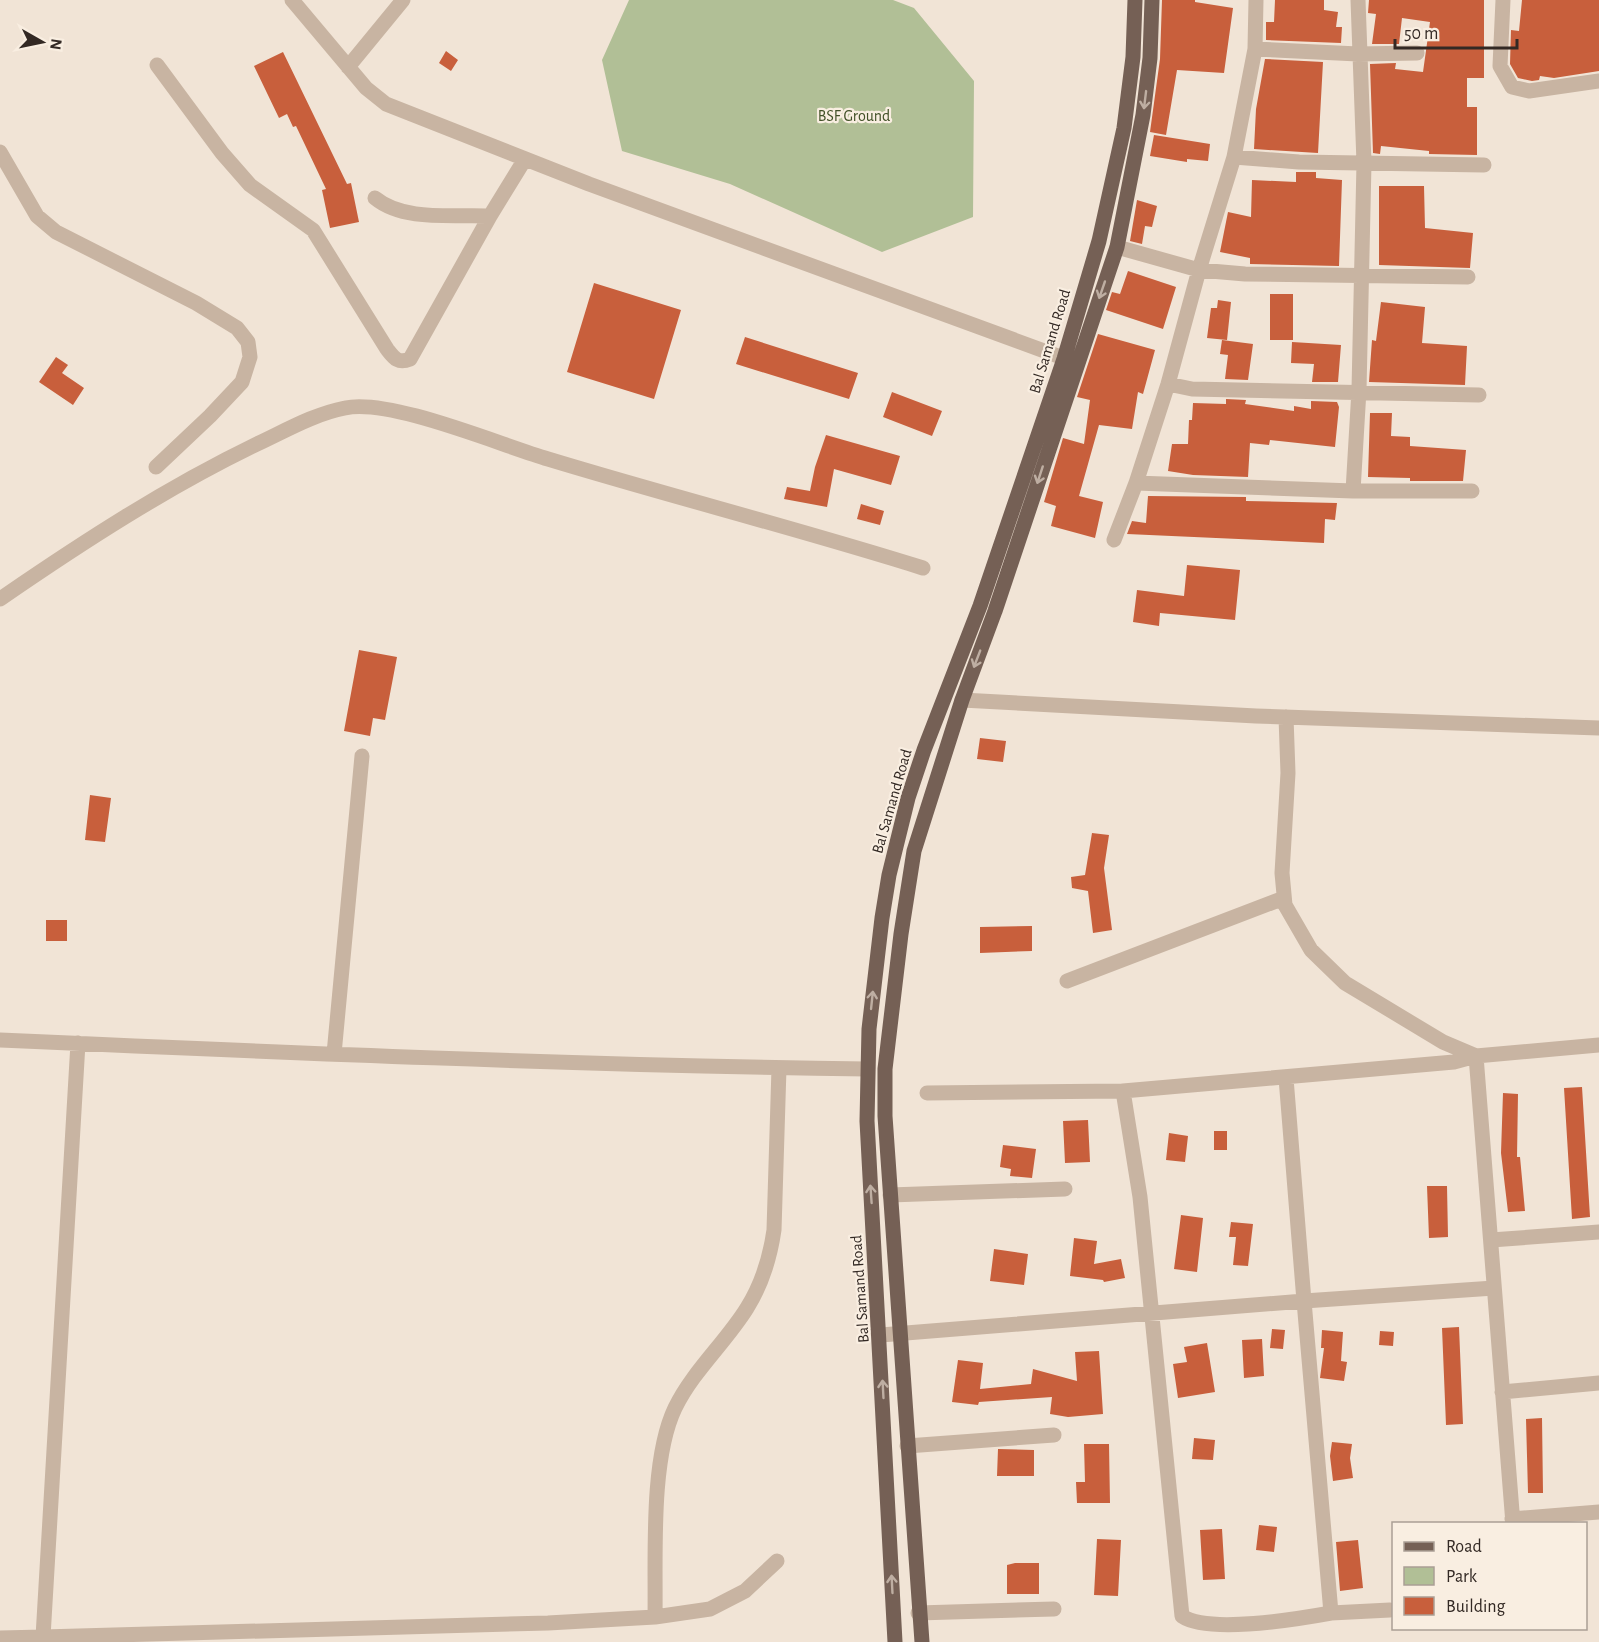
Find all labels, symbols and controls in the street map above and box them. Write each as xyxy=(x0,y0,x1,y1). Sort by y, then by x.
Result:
north arrow xyxy=(12,12,72,72)
scale bar xyxy=(1395,12,1516,50)
text: 50 m xyxy=(1404,25,1438,43)
text: N xyxy=(47,37,65,51)
one-way arrow xyxy=(1139,90,1150,110)
park label: BSF Ground xyxy=(818,108,890,124)
one-way arrow xyxy=(1095,280,1106,299)
street label: Bal Samand Road xyxy=(1027,287,1073,395)
one-way arrow xyxy=(1034,465,1045,484)
one-way arrow xyxy=(971,649,982,668)
street label: Bal Samand Road xyxy=(869,747,915,855)
one-way arrow xyxy=(867,990,878,1010)
one-way arrow xyxy=(865,1185,876,1205)
street label: Bal Samand Road xyxy=(848,1234,872,1343)
one-way arrow xyxy=(878,1379,889,1399)
legend xyxy=(1392,1522,1587,1630)
text: Road xyxy=(1446,1538,1482,1556)
text: Park xyxy=(1446,1568,1478,1586)
one-way arrow xyxy=(887,1574,898,1594)
text: Building xyxy=(1446,1598,1506,1616)

